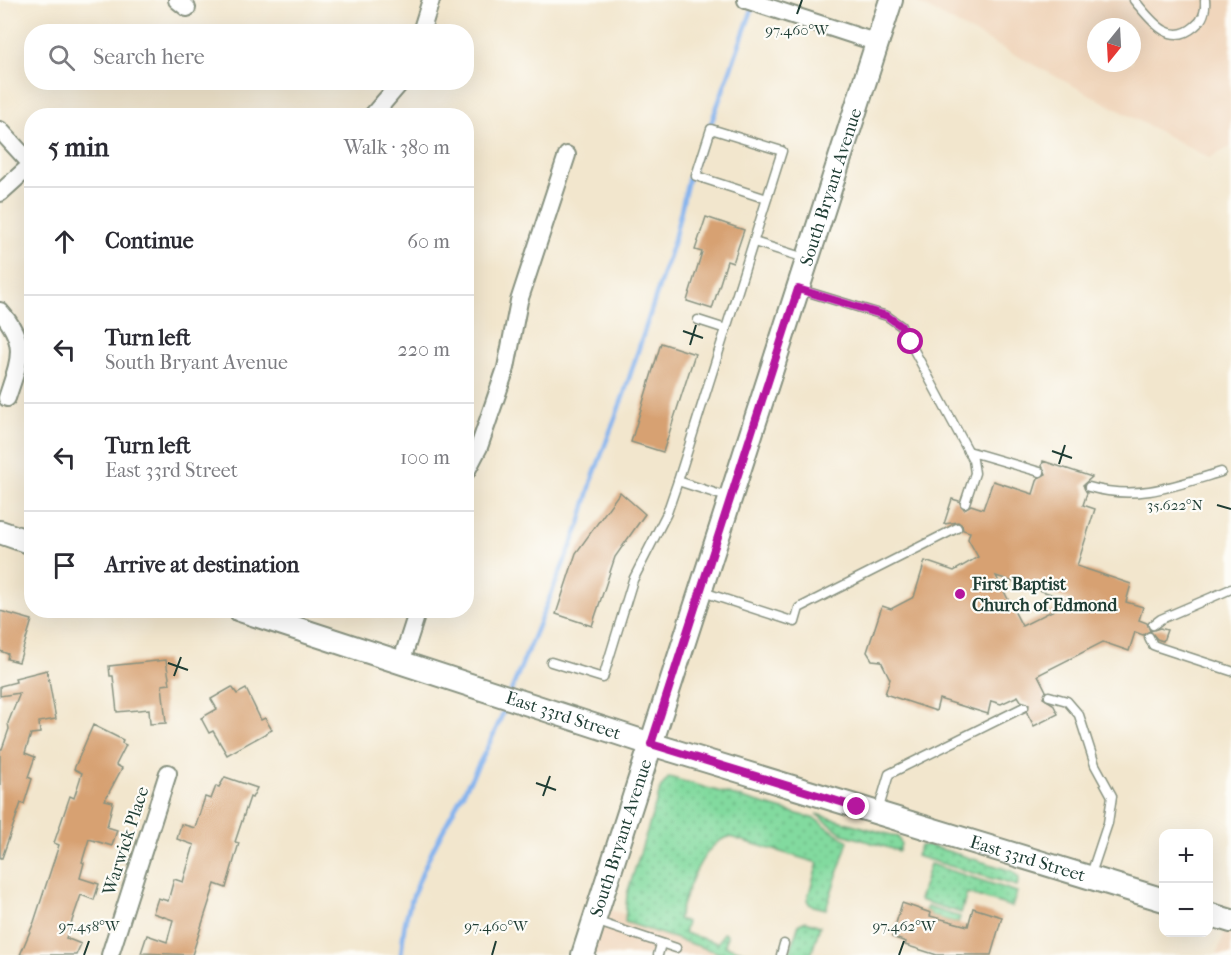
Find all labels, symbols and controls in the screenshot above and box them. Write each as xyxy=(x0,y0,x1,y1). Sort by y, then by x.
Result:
north arrow xyxy=(1087,18,1141,72)
text: 97.460°W xyxy=(765,21,830,39)
search box xyxy=(24,24,474,90)
icon: search xyxy=(45,41,78,74)
text: Search here xyxy=(93,44,205,70)
street label: South Bryant Avenue xyxy=(795,105,866,269)
text: 5 min xyxy=(48,132,109,163)
text: Walk · 380 m xyxy=(344,136,450,159)
icon: ahead xyxy=(48,225,81,258)
text: Continue xyxy=(105,228,194,254)
text: 60 m xyxy=(407,230,450,253)
text: Turn left xyxy=(105,325,191,351)
route start xyxy=(897,328,923,354)
icon: left xyxy=(48,333,81,366)
text: 220 m xyxy=(397,338,450,361)
text: South Bryant Avenue xyxy=(105,351,288,374)
text: Turn left xyxy=(105,433,191,459)
icon: left xyxy=(48,441,81,474)
text: 100 m xyxy=(400,446,450,469)
text: East 33rd Street xyxy=(105,459,238,482)
text: 35.622°N xyxy=(1147,496,1204,514)
icon: arrive xyxy=(48,549,81,582)
text: Arrive at destination xyxy=(105,552,299,578)
place label: First Baptist Church of Edmond xyxy=(971,574,1118,616)
marker: First Baptist Church of Edmond xyxy=(953,587,967,601)
street label: East 33rd Street xyxy=(503,687,624,744)
street label: South Bryant Avenue xyxy=(585,756,656,920)
street label: Warwick Place xyxy=(98,784,153,899)
route end xyxy=(843,793,869,819)
map controls xyxy=(1159,829,1213,937)
button: + xyxy=(1159,829,1213,883)
street label: East 33rd Street xyxy=(967,831,1089,886)
button: − xyxy=(1159,883,1213,937)
text: 97.458°W xyxy=(59,917,121,935)
text: 97.460°W xyxy=(464,917,529,935)
text: 97.462°W xyxy=(872,917,937,935)

